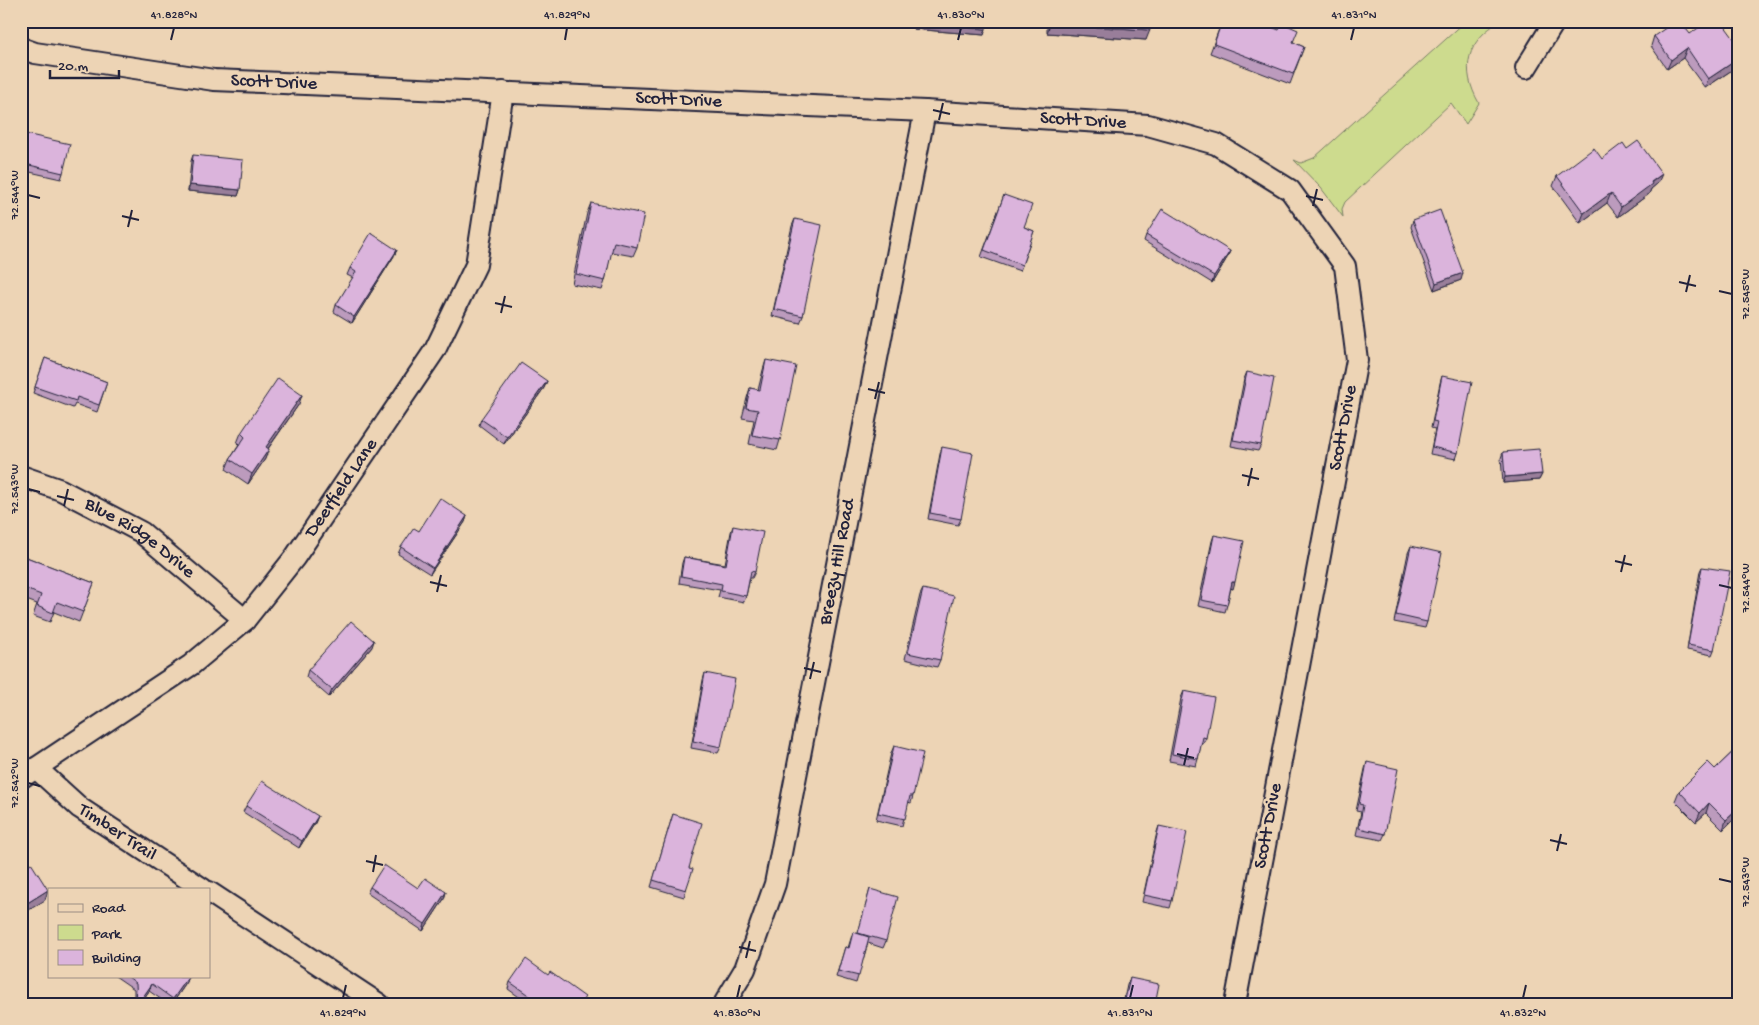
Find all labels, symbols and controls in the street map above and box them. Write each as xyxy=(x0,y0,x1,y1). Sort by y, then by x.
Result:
text: 41.828°N xyxy=(151,9,197,23)
text: 41.829°N xyxy=(544,9,590,23)
text: 41.830°N xyxy=(937,9,985,23)
text: 41.831°N xyxy=(1331,9,1377,23)
scale bar xyxy=(50,48,119,80)
text: 20 m xyxy=(58,58,88,76)
street label: Scott Drive xyxy=(230,69,318,96)
street label: Scott Drive xyxy=(635,87,723,114)
street label: Scott Drive xyxy=(1039,107,1127,135)
text: 72.544°W xyxy=(9,170,23,221)
text: 72.545°W xyxy=(1740,269,1754,320)
street label: Scott Drive xyxy=(1324,383,1364,473)
street label: Deerfield Lane xyxy=(299,434,383,544)
text: 72.543°W xyxy=(9,464,23,515)
street label: Blue Ridge Drive xyxy=(80,492,200,584)
street label: Breezy Hill Road xyxy=(814,495,861,628)
text: 72.544°W xyxy=(1740,563,1754,614)
text: 72.542°W xyxy=(9,758,23,809)
street label: Scott Drive xyxy=(1249,781,1289,871)
street label: Timber Trail xyxy=(73,798,161,867)
text: 72.543°W xyxy=(1740,857,1754,908)
legend xyxy=(48,888,210,978)
text: Road xyxy=(92,900,126,918)
text: Park xyxy=(91,926,122,944)
text: Building xyxy=(91,950,141,968)
text: 41.829°N xyxy=(320,1007,366,1021)
text: 41.830°N xyxy=(713,1007,761,1021)
text: 41.831°N xyxy=(1107,1007,1153,1021)
text: 41.832°N xyxy=(1500,1007,1546,1021)

